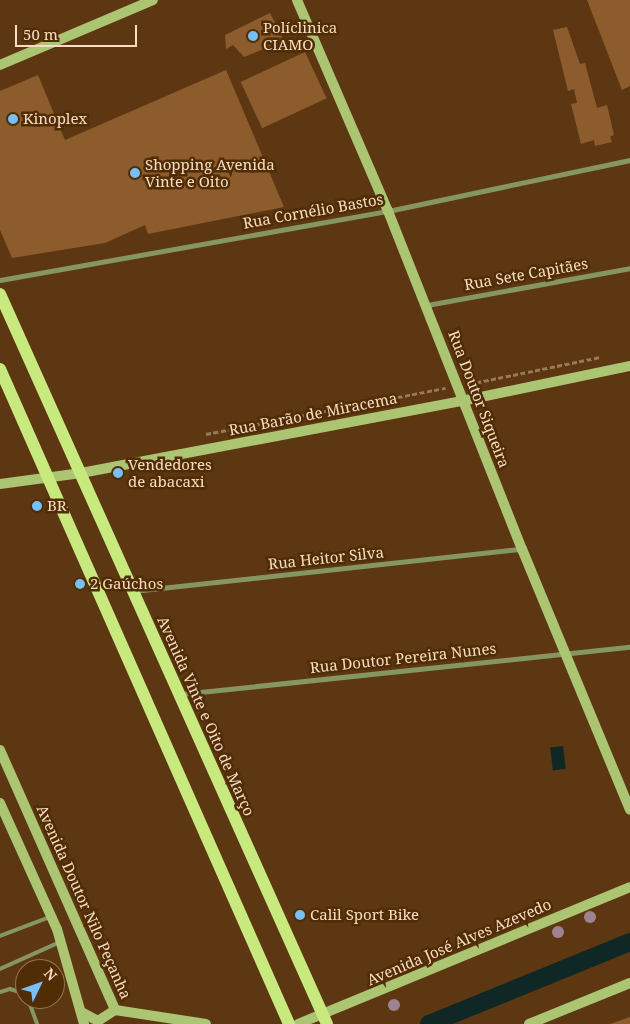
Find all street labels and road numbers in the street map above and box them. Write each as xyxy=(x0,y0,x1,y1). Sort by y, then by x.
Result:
street label: Rua Cornélio Bastos xyxy=(241,190,385,232)
street label: Rua Sete Capitães xyxy=(463,254,589,294)
street label: Rua Doutor Siqueira xyxy=(445,328,513,470)
street label: Rua Barão de Miracema xyxy=(227,389,399,439)
street label: Rua Heitor Silva xyxy=(267,543,385,573)
street label: Avenida Vinte e Oito de Março xyxy=(154,613,258,819)
street label: Rua Doutor Pereira Nunes xyxy=(309,639,497,677)
street label: Avenida Doutor Nilo Peçanha xyxy=(33,802,135,1002)
street label: Avenida José Alves Azevedo xyxy=(364,895,554,989)

